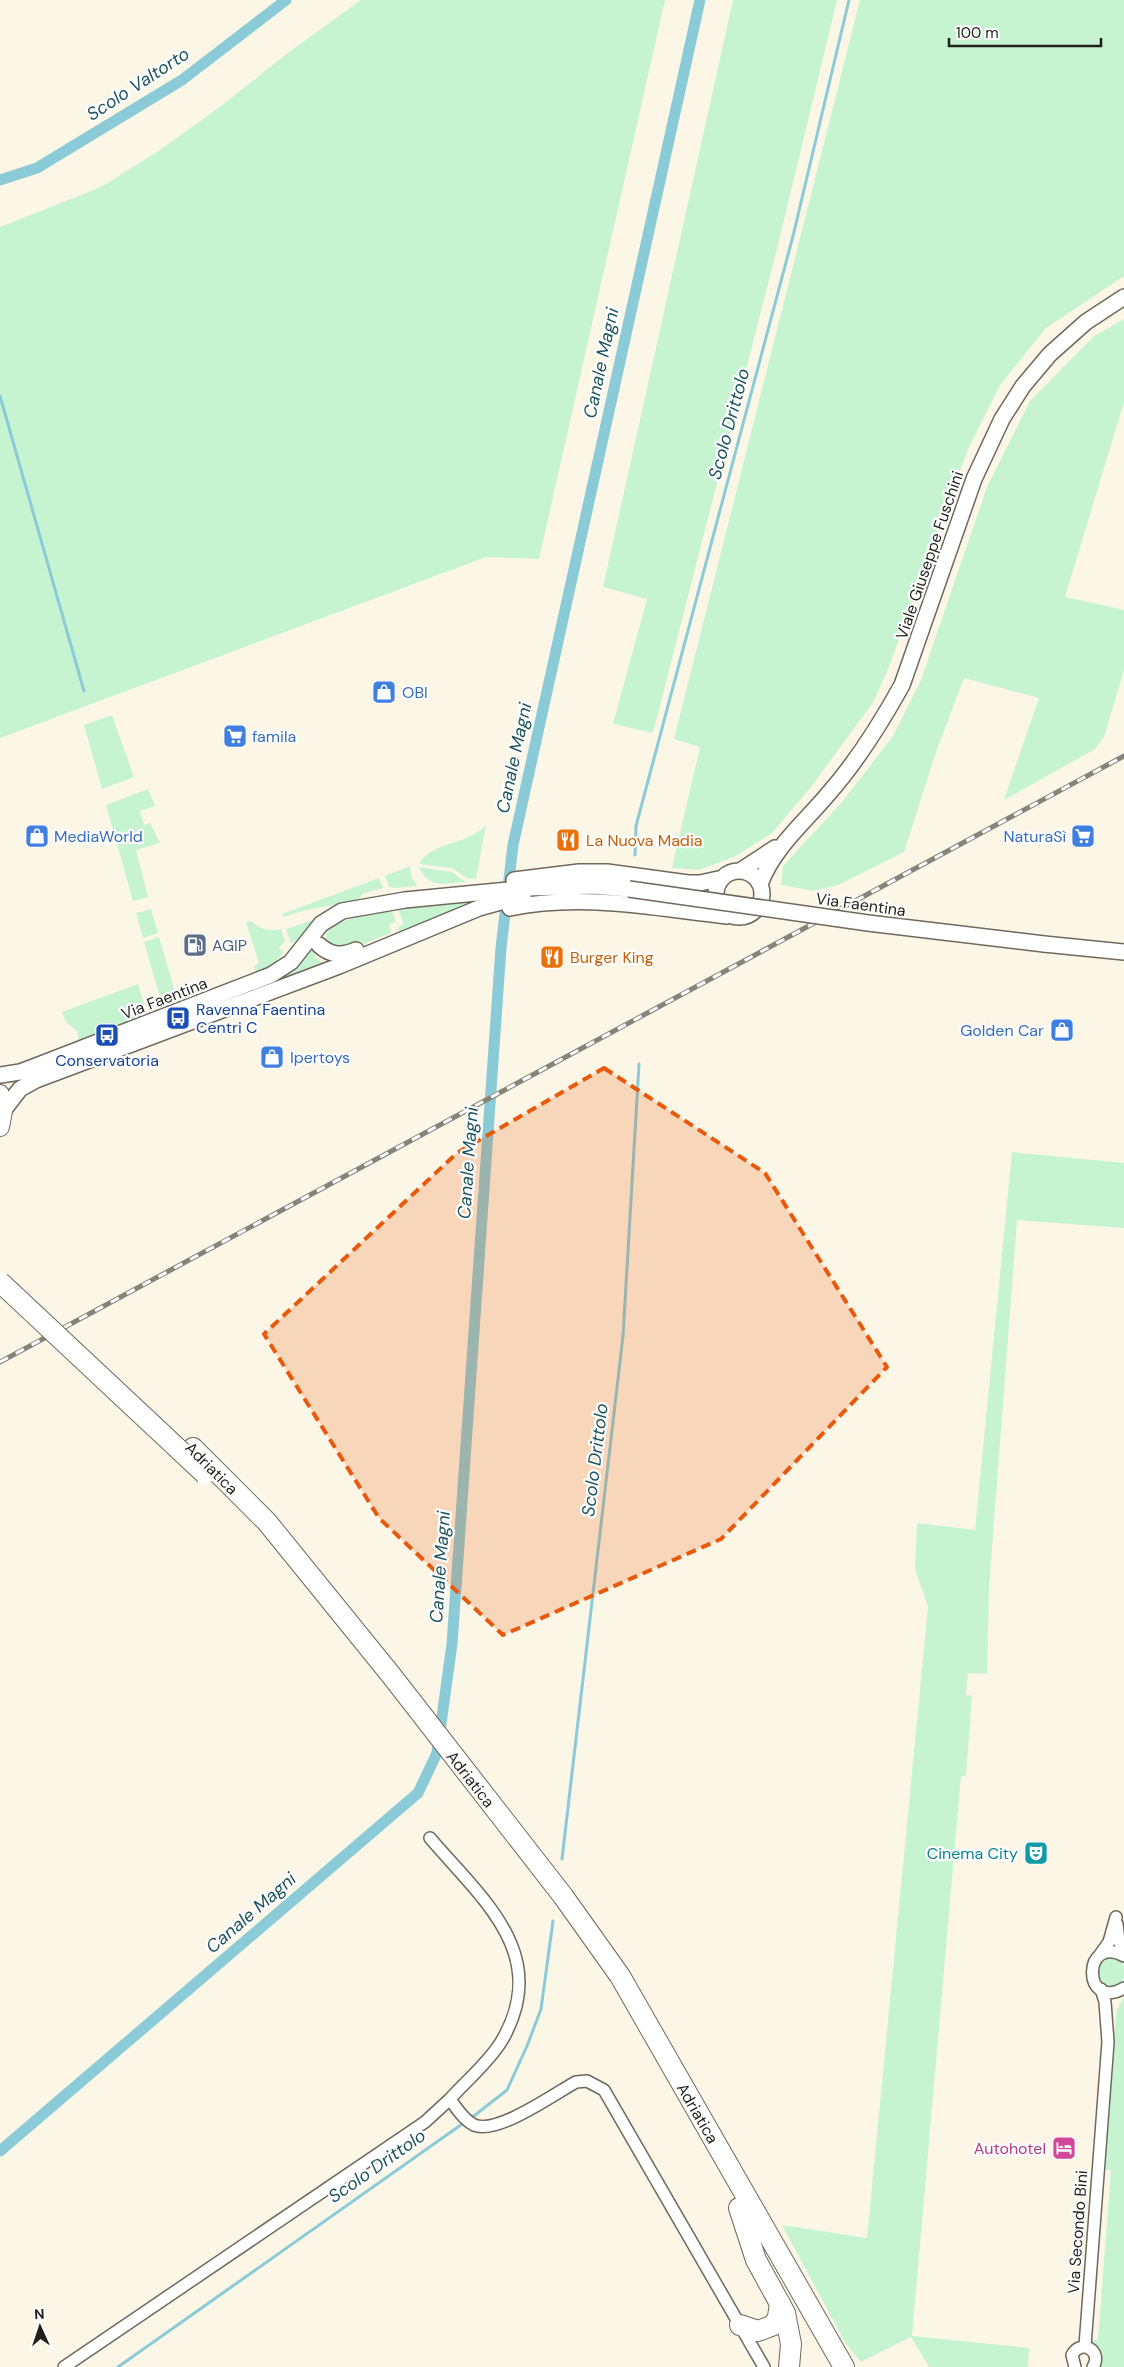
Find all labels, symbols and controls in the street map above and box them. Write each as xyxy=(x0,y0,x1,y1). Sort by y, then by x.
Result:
scale bar xyxy=(949,15,1102,47)
text: 100 m xyxy=(956,23,999,43)
water label: Scolo Valtorto xyxy=(82,42,194,126)
water label: Canale Magni xyxy=(578,305,625,420)
water label: Scolo Drittolo xyxy=(703,366,755,482)
street label: Viale Giuseppe Fuschini xyxy=(891,468,968,642)
shop icon: OBI xyxy=(371,679,397,705)
place label: OBI xyxy=(402,682,428,703)
water label: Canale Magni xyxy=(491,700,538,815)
supermarket icon: famila xyxy=(222,723,248,749)
place label: famila xyxy=(252,726,296,747)
shop icon: MediaWorld xyxy=(24,823,50,849)
supermarket icon: NaturaSì xyxy=(1070,823,1096,849)
place label: MediaWorld xyxy=(54,826,143,847)
place label: NaturaSì xyxy=(1004,826,1066,847)
restaurant icon: La Nuova Madia xyxy=(555,827,581,853)
place label: La Nuova Madia xyxy=(586,830,702,851)
street label: Via Faentina xyxy=(815,888,907,921)
fuel station icon: AGIP xyxy=(182,932,208,958)
place label: AGIP xyxy=(212,935,247,956)
restaurant icon: Burger King xyxy=(539,944,565,970)
place label: Burger King xyxy=(570,947,654,968)
street label: Via Faentina xyxy=(118,972,210,1024)
place label: Ravenna Faentina Centri C xyxy=(196,999,325,1038)
bus stop icon: Ravenna Faentina Centri C xyxy=(165,1005,191,1031)
shop icon: Golden Car xyxy=(1049,1017,1075,1043)
place label: Golden Car xyxy=(960,1020,1044,1041)
bus stop icon: Conservatoria xyxy=(94,1022,120,1048)
shop icon: Ipertoys xyxy=(259,1044,285,1070)
place label: Ipertoys xyxy=(290,1047,350,1068)
place label: Conservatoria xyxy=(55,1050,159,1071)
water label: Canale Magni xyxy=(452,1106,484,1220)
water label: Scolo Drittolo xyxy=(576,1402,614,1518)
street label: Adriatica xyxy=(181,1437,243,1499)
water label: Canale Magni xyxy=(424,1510,456,1624)
street label: Adriatica xyxy=(442,1747,499,1812)
theatre icon: Cinema City xyxy=(1023,1840,1049,1866)
place label: Cinema City xyxy=(927,1843,1018,1864)
water label: Canale Magni xyxy=(201,1867,302,1959)
street label: Adriatica xyxy=(672,2079,723,2147)
water label: Scolo Drittolo xyxy=(323,2123,431,2209)
hotel icon: Autohotel xyxy=(1051,2135,1077,2161)
place label: Autohotel xyxy=(974,2138,1046,2159)
street label: Via Secondo Bini xyxy=(1063,2169,1092,2295)
north arrow xyxy=(15,2302,65,2352)
text: N xyxy=(34,2305,45,2323)

